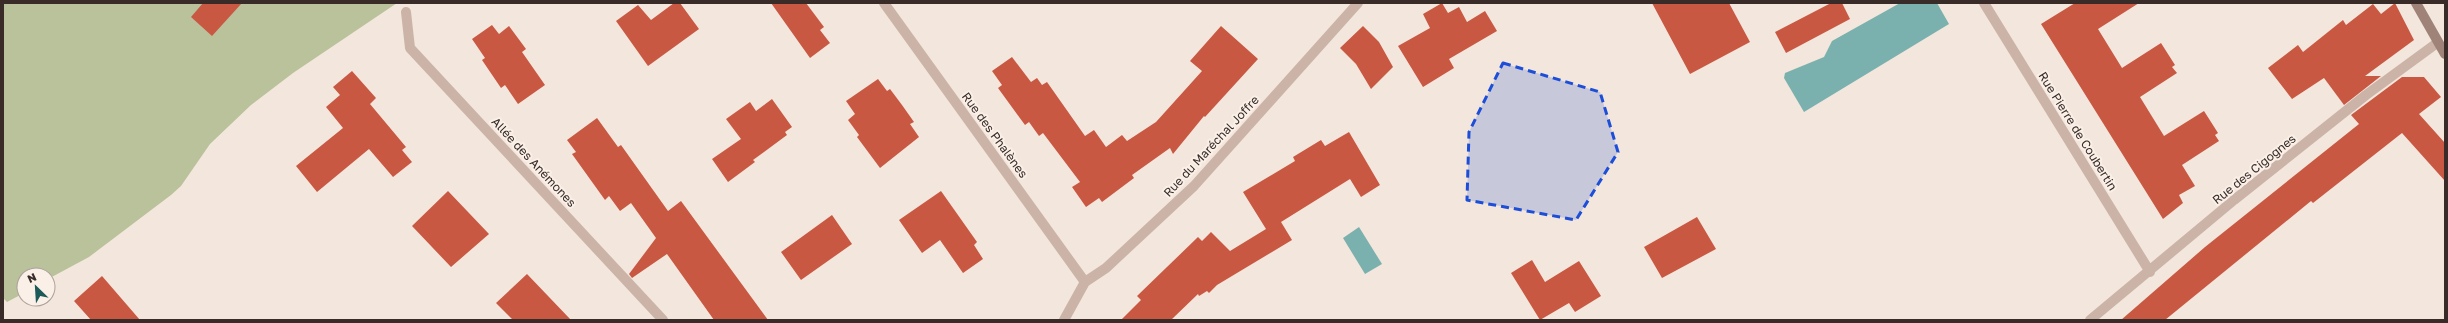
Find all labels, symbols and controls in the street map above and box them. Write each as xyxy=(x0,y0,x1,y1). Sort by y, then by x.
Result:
street label: Rue Pierre de Coubertin xyxy=(2035,69,2121,193)
street label: Rue des Phalènes xyxy=(959,89,1031,181)
street label: Rue du Maréchal Joffre xyxy=(1160,92,1262,200)
street label: Allée des Anémones xyxy=(489,114,579,210)
street label: Rue des Cigognes xyxy=(2209,131,2299,207)
north arrow xyxy=(16,267,56,307)
text: N xyxy=(25,270,38,285)

